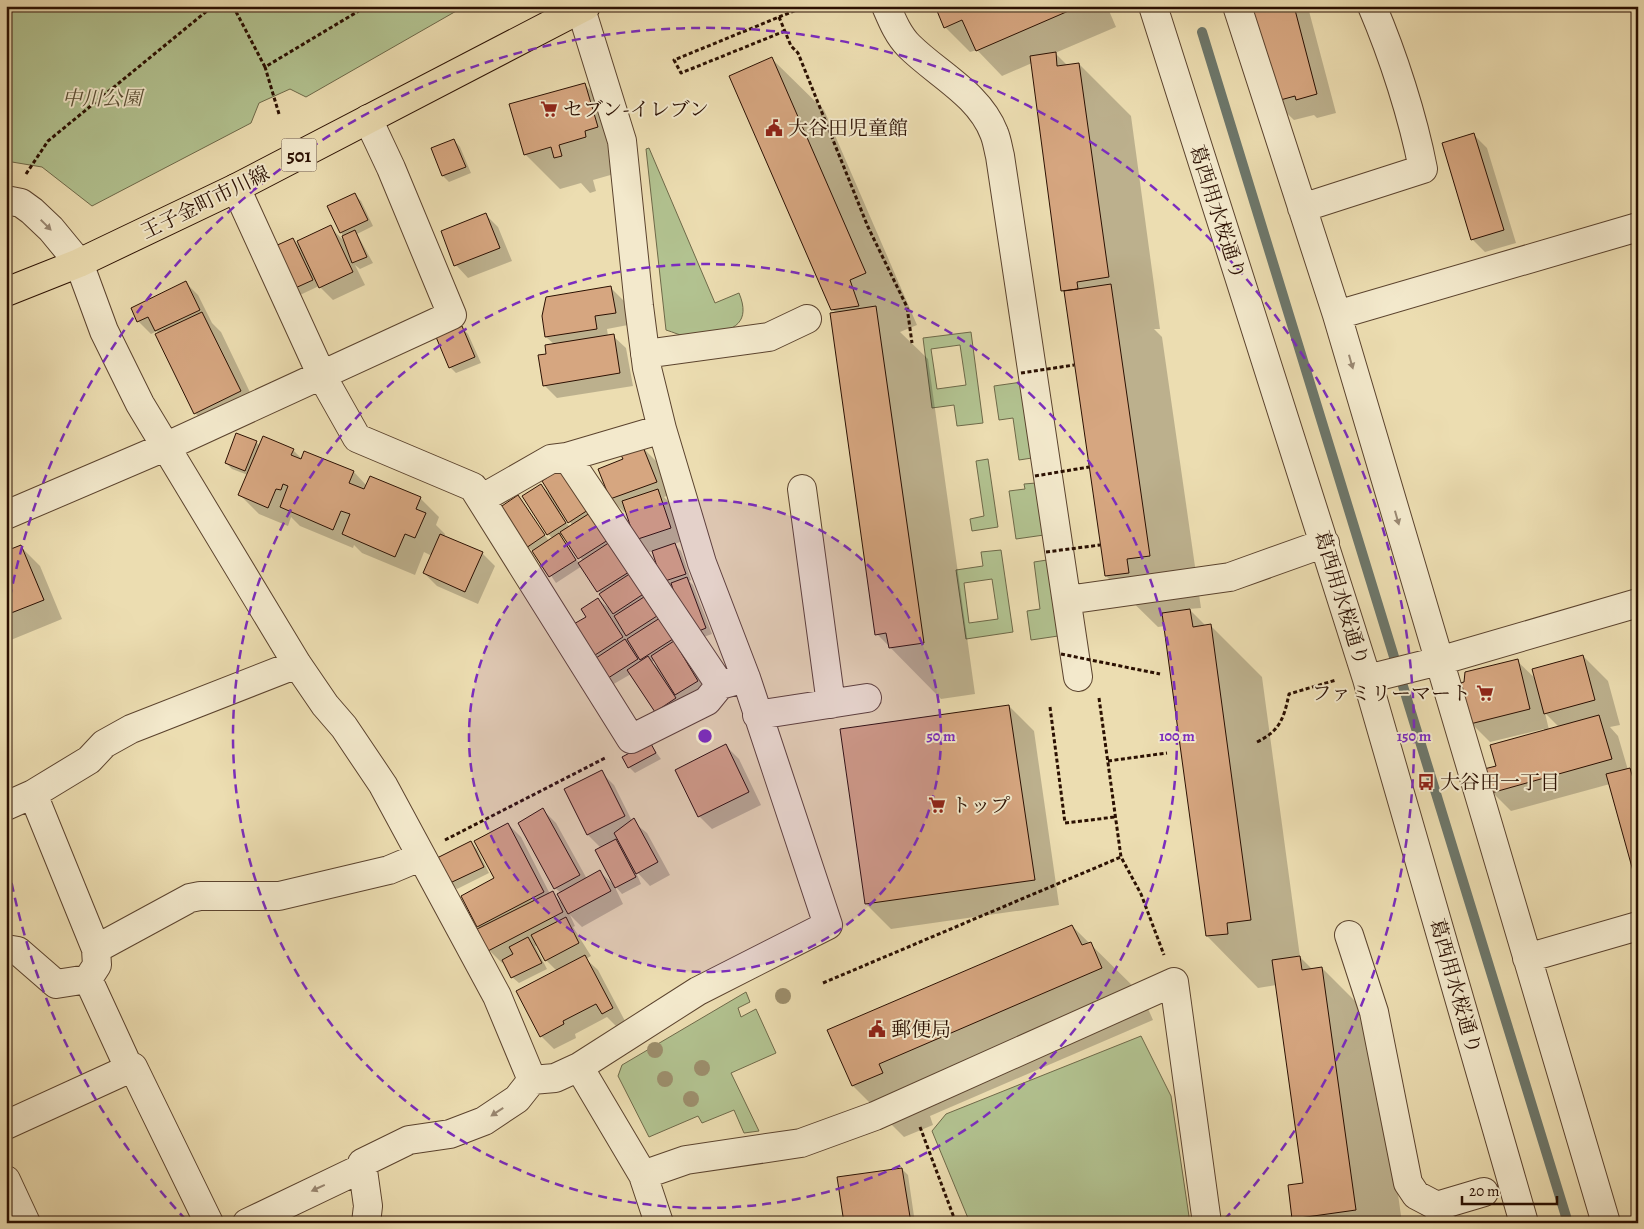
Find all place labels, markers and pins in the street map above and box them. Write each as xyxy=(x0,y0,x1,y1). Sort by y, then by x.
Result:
place label: セブン-イレブン xyxy=(563,96,709,123)
supermarket icon: セブン-イレブン xyxy=(539,99,559,119)
place label: 大谷田児童館 xyxy=(788,115,908,142)
public building icon: 大谷田児童館 xyxy=(764,118,784,138)
place label: ファミリーマート xyxy=(1311,680,1471,707)
supermarket icon: ファミリーマート xyxy=(1475,683,1495,703)
centre of rings xyxy=(696,727,714,745)
place label: 大谷田一丁目 xyxy=(1440,769,1560,796)
bus stop icon: 大谷田一丁目 xyxy=(1416,772,1436,792)
place label: トップ xyxy=(951,792,1010,819)
supermarket icon: トップ xyxy=(927,795,947,815)
place label: 郵便局 xyxy=(891,1016,951,1043)
public building icon: 郵便局 xyxy=(867,1019,887,1039)

